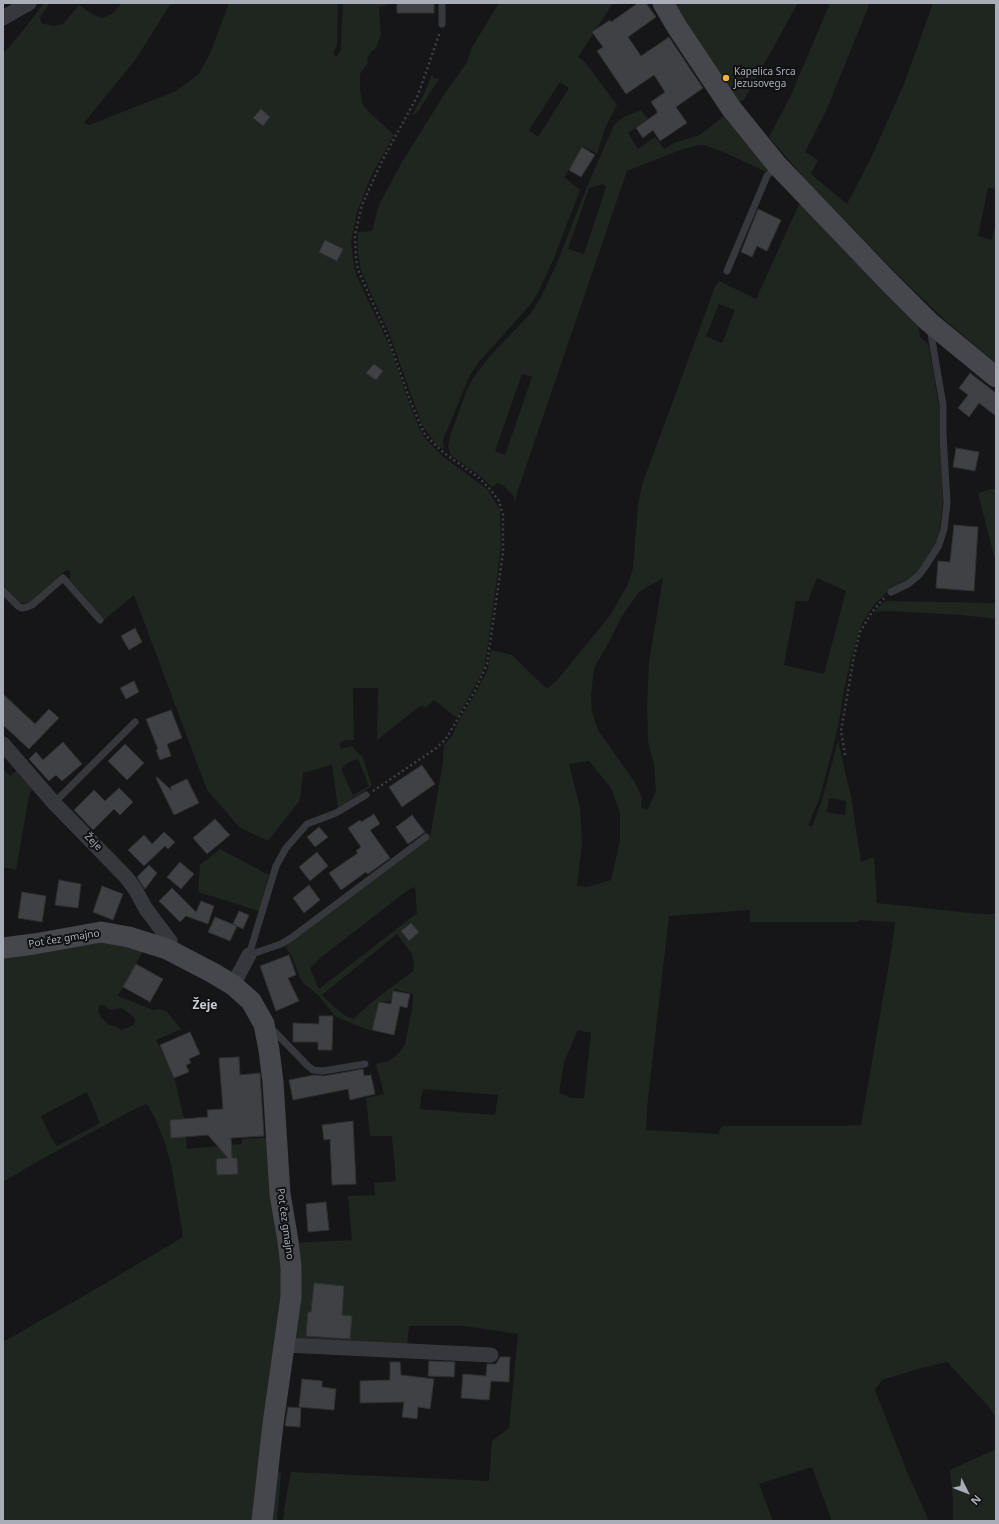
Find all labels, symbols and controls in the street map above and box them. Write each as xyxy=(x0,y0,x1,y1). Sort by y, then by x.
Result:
place label: Kapelica Srca Jezusovega xyxy=(734,66,796,90)
marker: Kapelica Srca Jezusovega xyxy=(721,73,731,83)
street label: Žeje xyxy=(82,831,104,853)
street label: Pot čez gmajno xyxy=(28,927,100,951)
district label: Žeje xyxy=(193,999,217,1013)
street label: Pot čez gmajno xyxy=(274,1188,296,1260)
north arrow xyxy=(947,1472,987,1512)
text: N xyxy=(968,1492,985,1509)

